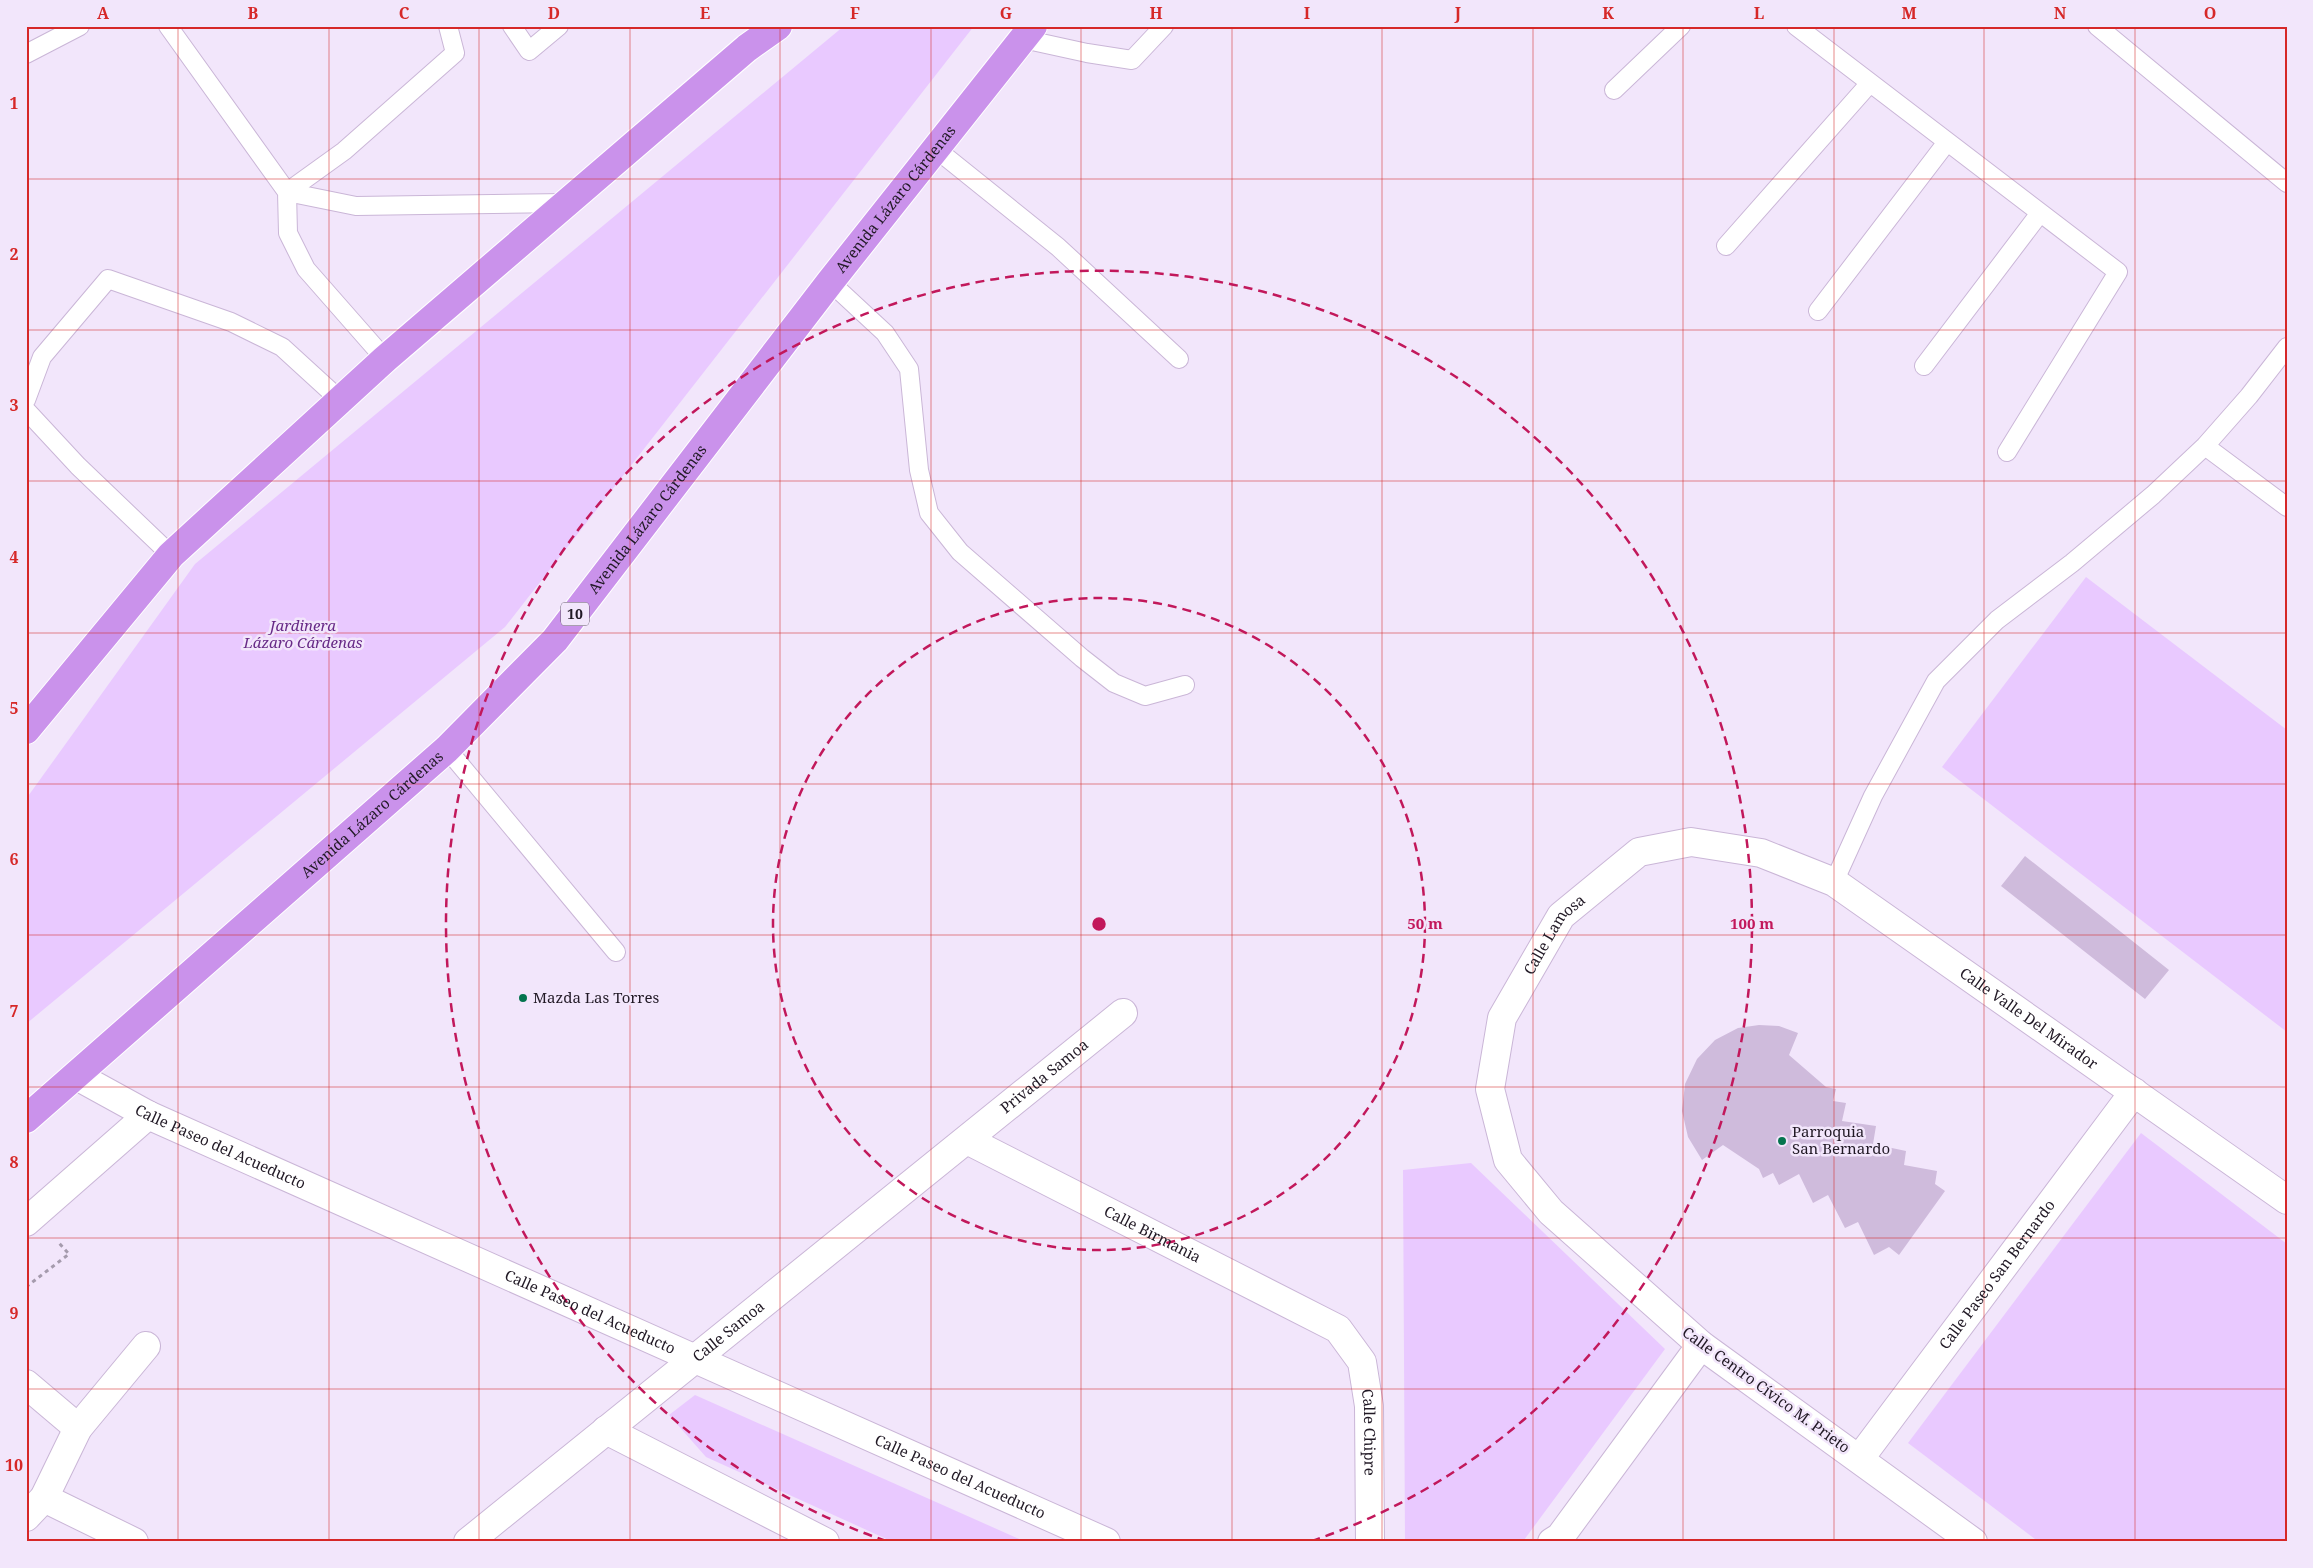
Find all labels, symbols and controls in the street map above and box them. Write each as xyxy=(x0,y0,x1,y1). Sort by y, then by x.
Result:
text: A xyxy=(97,2,110,24)
text: B xyxy=(248,2,259,24)
text: C xyxy=(399,2,410,24)
text: D xyxy=(548,2,560,24)
text: E xyxy=(700,2,710,24)
text: F xyxy=(850,2,860,24)
text: G xyxy=(1000,2,1012,24)
text: H xyxy=(1149,2,1163,24)
text: I xyxy=(1304,2,1310,24)
text: J xyxy=(1454,2,1462,24)
text: K xyxy=(1602,2,1614,24)
text: L xyxy=(1754,2,1764,24)
text: M xyxy=(1901,2,1917,24)
text: N xyxy=(2054,2,2067,24)
text: O xyxy=(2204,2,2216,24)
text: 1 xyxy=(9,92,19,114)
street label: Avenida Lázaro Cárdenas xyxy=(830,121,960,276)
text: 2 xyxy=(9,243,19,265)
text: 3 xyxy=(9,394,19,416)
street label: Avenida Lázaro Cárdenas xyxy=(583,440,711,597)
text: 4 xyxy=(9,546,19,568)
road number: 10 xyxy=(561,602,589,626)
park label: Jardinera Lázaro Cárdenas xyxy=(242,615,363,652)
text: 5 xyxy=(9,697,19,719)
street label: Avenida Lázaro Cárdenas xyxy=(296,746,447,882)
text: 6 xyxy=(9,848,19,870)
street label: Calle Lamosa xyxy=(1518,889,1589,978)
text: 50 m xyxy=(1407,913,1443,933)
text: 100 m xyxy=(1730,913,1774,933)
centre of rings xyxy=(1090,915,1108,933)
street label: Calle Valle Del Mirador xyxy=(1956,962,2102,1073)
place label: Mazda Las Torres xyxy=(533,987,659,1007)
marker: Mazda Las Torres xyxy=(517,992,529,1004)
text: 7 xyxy=(9,1000,19,1022)
street label: Privada Samoa xyxy=(996,1034,1092,1117)
street label: Calle Paseo del Acueducto xyxy=(132,1099,309,1193)
place label: Parroquia San Bernardo xyxy=(1792,1121,1890,1158)
marker: Parroquia San Bernardo xyxy=(1776,1135,1788,1147)
text: 8 xyxy=(9,1151,19,1173)
street label: Calle Paseo San Bernardo xyxy=(1934,1195,2059,1353)
street label: Calle Birmania xyxy=(1101,1201,1205,1267)
street label: Calle Paseo del Acueducto xyxy=(502,1264,679,1358)
street label: Calle Samoa xyxy=(688,1296,768,1366)
text: 9 xyxy=(9,1302,19,1324)
street label: Calle Centro Cívico M. Prieto xyxy=(1679,1322,1854,1457)
street label: Calle Chipre xyxy=(1357,1387,1381,1476)
street label: Calle Paseo del Acueducto xyxy=(872,1429,1049,1523)
text: 10 xyxy=(5,1454,23,1476)

